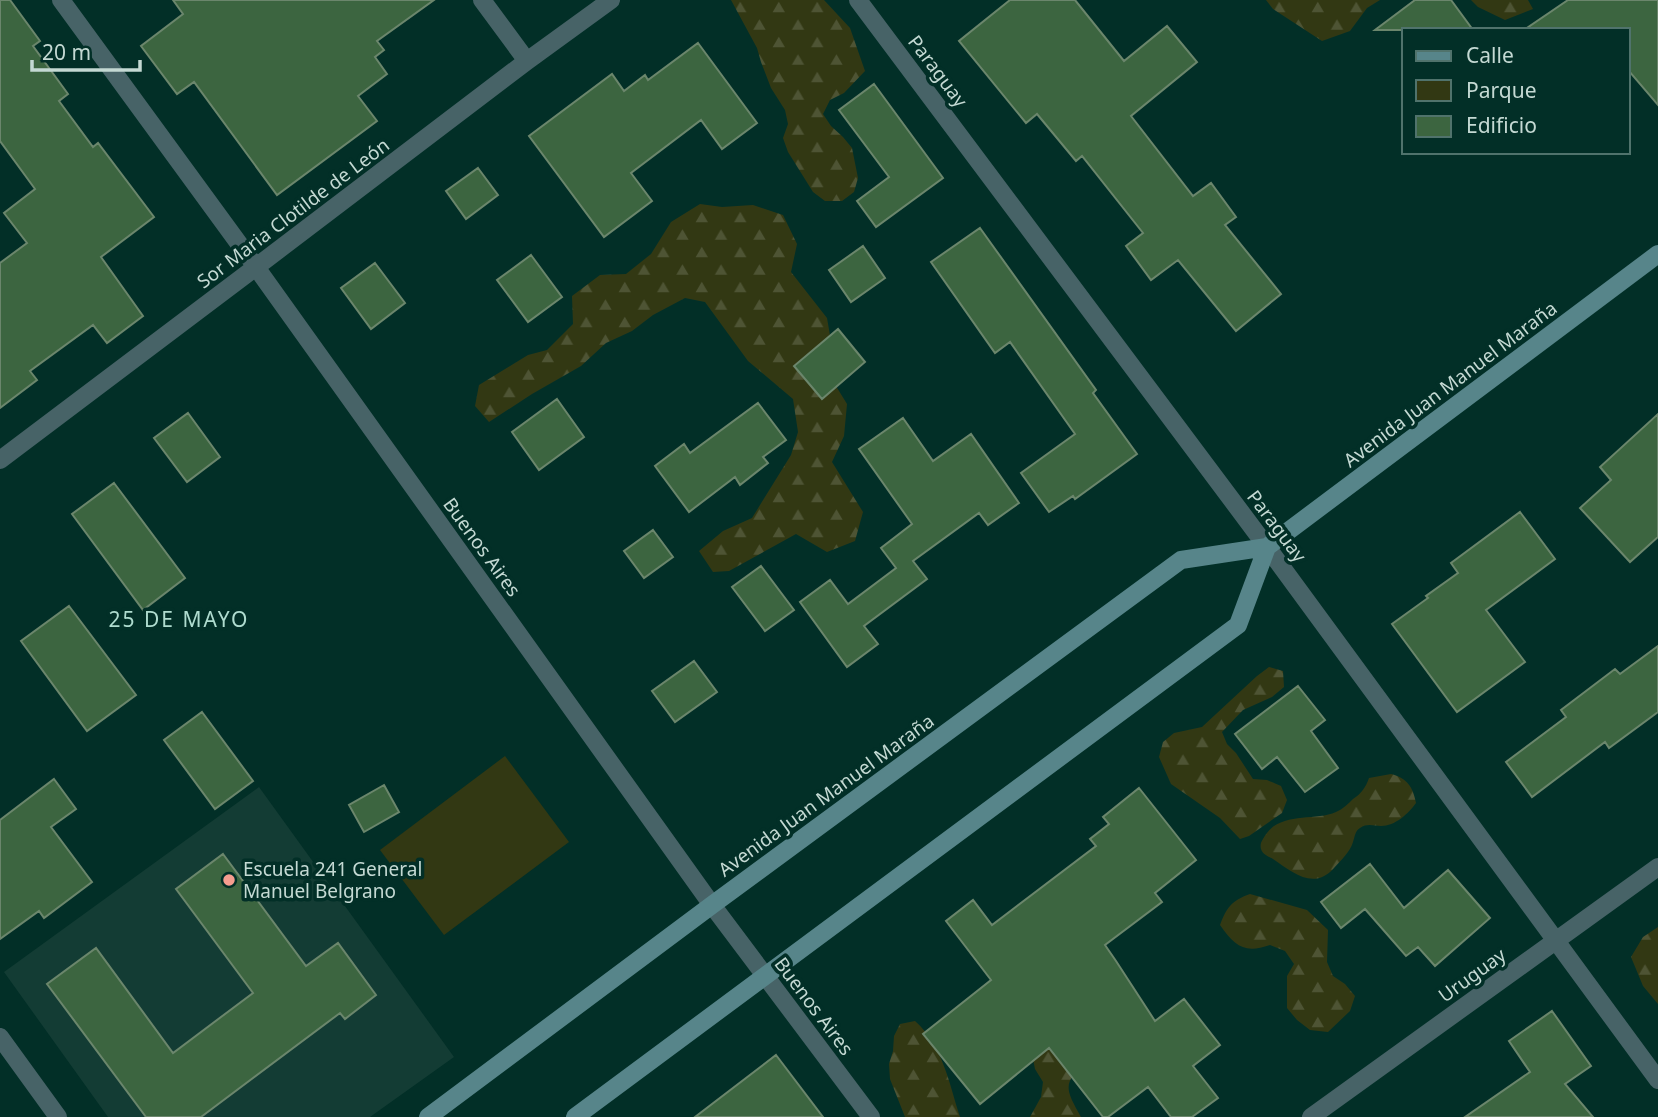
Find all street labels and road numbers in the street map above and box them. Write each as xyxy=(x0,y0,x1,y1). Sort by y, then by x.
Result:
street label: Paraguay xyxy=(902,30,974,113)
street label: Sor Maria Clotilde de León xyxy=(191,132,395,294)
street label: Avenida Juan Manuel Maraña xyxy=(1338,295,1562,473)
street label: Paraguay xyxy=(1241,485,1313,568)
street label: Buenos Aires xyxy=(437,492,527,602)
street label: Avenida Juan Manuel Maraña xyxy=(713,708,939,882)
street label: Uruguay xyxy=(1433,942,1511,1008)
street label: Buenos Aires xyxy=(769,952,859,1060)

